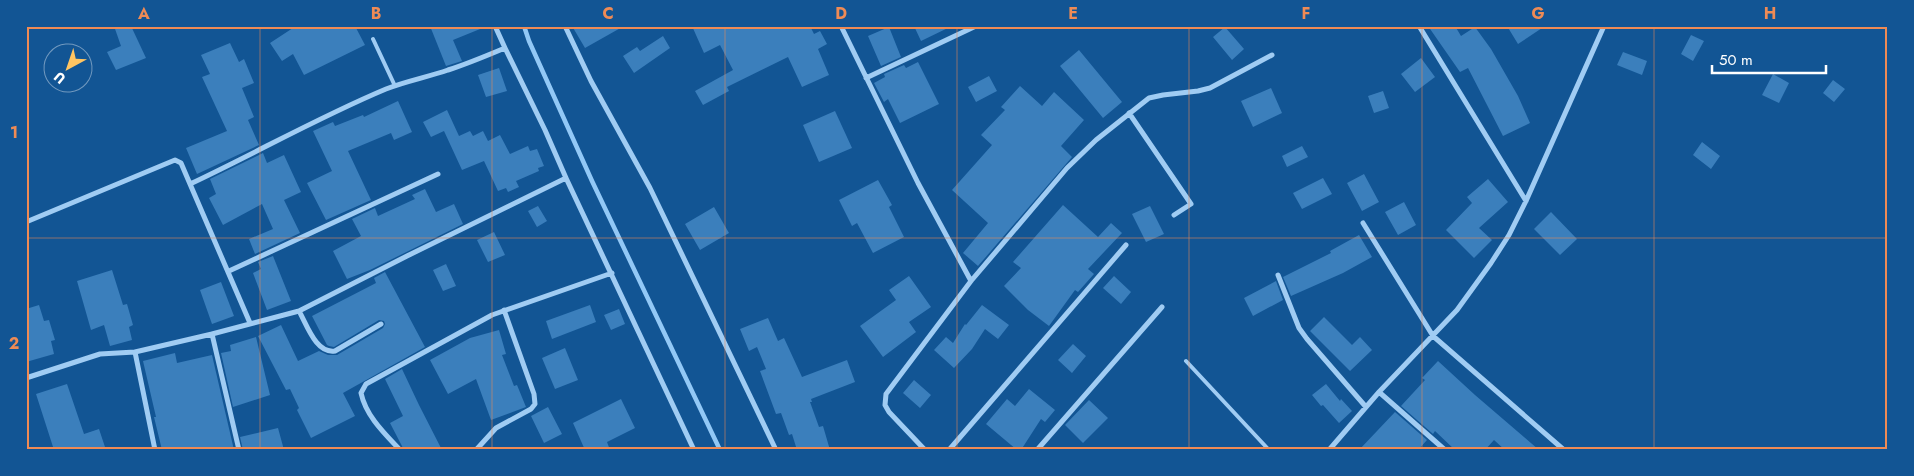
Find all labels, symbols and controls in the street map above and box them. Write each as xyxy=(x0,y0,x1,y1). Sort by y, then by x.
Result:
text: A xyxy=(137,2,150,25)
text: B xyxy=(371,2,381,25)
text: C xyxy=(602,2,614,25)
text: D xyxy=(835,2,847,25)
text: E xyxy=(1068,2,1078,25)
text: F xyxy=(1302,2,1310,25)
text: G xyxy=(1531,2,1545,25)
text: H xyxy=(1764,2,1776,25)
north arrow xyxy=(42,42,92,92)
scale bar xyxy=(1712,42,1825,74)
text: 50 m xyxy=(1719,49,1753,71)
text: U xyxy=(49,67,70,89)
text: 1 xyxy=(10,121,18,144)
text: 2 xyxy=(9,332,19,355)

